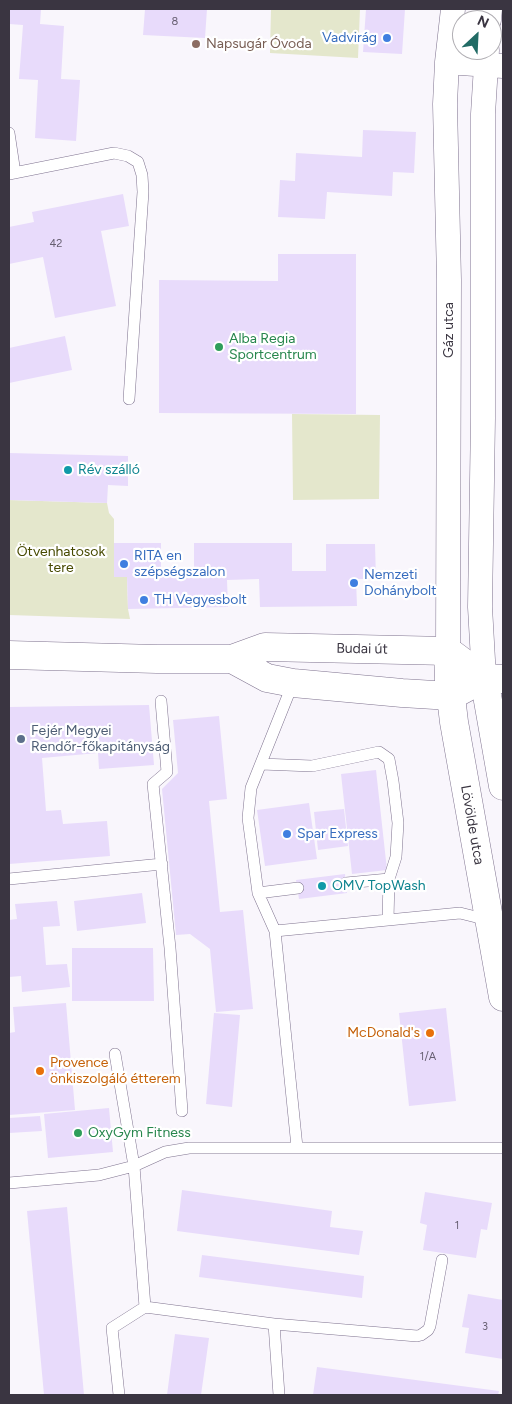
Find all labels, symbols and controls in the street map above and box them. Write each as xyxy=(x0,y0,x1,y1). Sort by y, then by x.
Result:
north arrow xyxy=(452,10,502,60)
text: N xyxy=(475,12,492,32)
house number: 8 xyxy=(172,15,178,29)
place label: Vadvirág xyxy=(322,30,377,46)
marker: Vadvirág xyxy=(381,32,393,44)
place label: Napsugár Óvoda xyxy=(206,36,312,52)
marker: Napsugár Óvoda xyxy=(190,38,202,50)
house number: 42 xyxy=(50,237,62,251)
street label: Gáz utca xyxy=(441,302,457,358)
place label: Alba Regia Sportcentrum xyxy=(229,331,317,364)
marker: Alba Regia Sportcentrum xyxy=(213,341,225,353)
place label: Rév szálló xyxy=(78,462,140,478)
marker: Rév szálló xyxy=(62,464,74,476)
park label: Ötvenhatosok tere xyxy=(17,544,105,576)
place label: RITA en szépségszalon xyxy=(134,548,225,580)
marker: RITA en szépségszalon xyxy=(118,558,130,570)
place label: Nemzeti Dohánybolt xyxy=(364,567,436,600)
marker: Nemzeti Dohánybolt xyxy=(348,577,360,589)
place label: TH Vegyesbolt xyxy=(154,592,247,608)
marker: TH Vegyesbolt xyxy=(138,594,150,606)
street label: Budai út xyxy=(336,640,388,658)
place label: Fejér Megyei Rendőr-főkapitányság xyxy=(31,723,170,756)
marker: Fejér Megyei Rendőr-főkapitányság xyxy=(15,733,27,745)
street label: Lövölde utca xyxy=(457,784,487,866)
place label: Spar Express xyxy=(297,826,378,842)
marker: Spar Express xyxy=(281,828,293,840)
place label: OMV TopWash xyxy=(332,878,425,894)
marker: OMV TopWash xyxy=(316,880,328,892)
place label: McDonald's xyxy=(347,1025,420,1041)
marker: McDonald's xyxy=(424,1027,436,1039)
house number: 1/A xyxy=(420,1050,436,1064)
place label: Provence önkiszolgáló étterem xyxy=(50,1055,181,1088)
marker: Provence önkiszolgáló étterem xyxy=(34,1065,46,1077)
place label: OxyGym Fitness xyxy=(88,1125,191,1141)
marker: OxyGym Fitness xyxy=(72,1127,84,1139)
house number: 1 xyxy=(455,1219,459,1233)
house number: 3 xyxy=(482,1320,488,1334)

